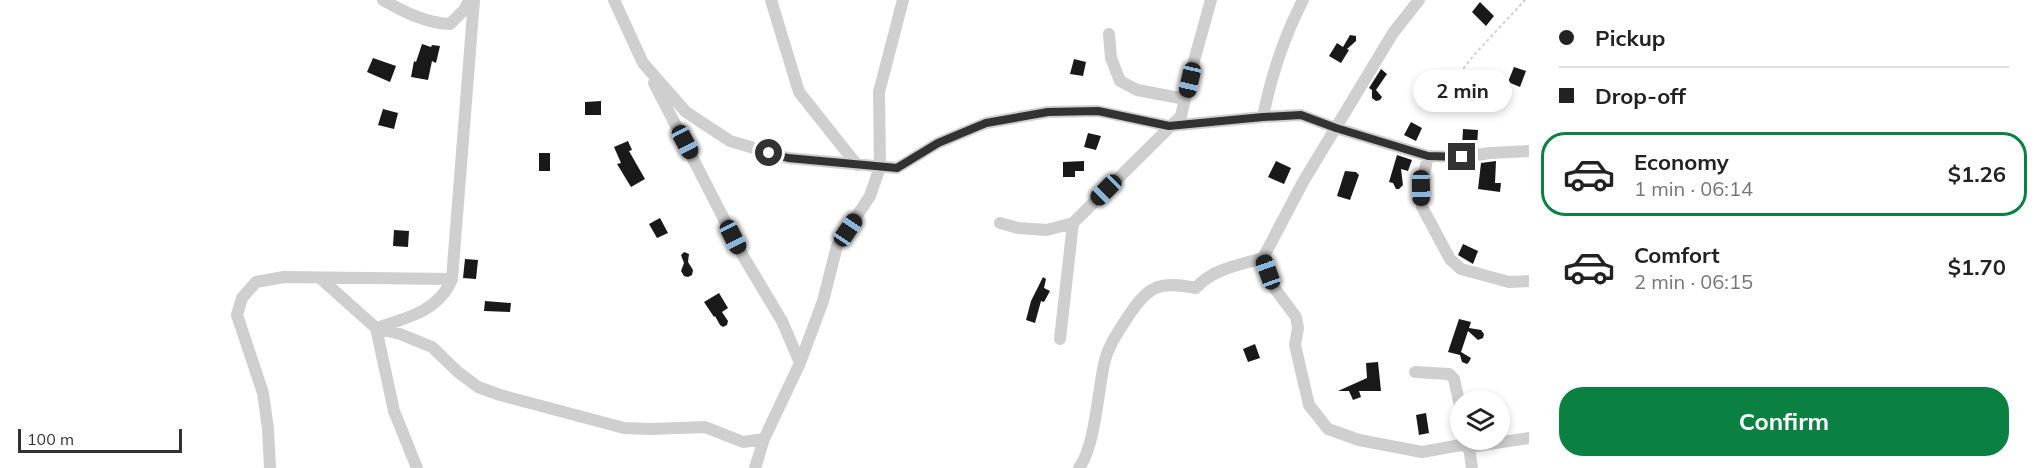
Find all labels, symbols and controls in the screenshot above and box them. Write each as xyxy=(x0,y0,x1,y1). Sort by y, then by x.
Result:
text: Pickup xyxy=(1595,24,1665,52)
car xyxy=(1177,60,1203,100)
callout: 2 min xyxy=(1412,70,1512,112)
text: 2 min xyxy=(1436,78,1489,103)
text: Drop-off xyxy=(1595,82,1686,110)
car xyxy=(669,122,701,162)
route start xyxy=(755,139,782,166)
route end xyxy=(1448,143,1475,170)
icon: car xyxy=(1562,147,1616,201)
text: Economy xyxy=(1634,148,1729,176)
text: $1.26 xyxy=(1948,160,2006,188)
car xyxy=(1412,170,1430,206)
car xyxy=(1087,171,1125,209)
text: 1 min · 06:14 xyxy=(1634,176,1753,201)
car xyxy=(830,210,866,250)
car xyxy=(717,217,749,257)
icon: car xyxy=(1562,240,1616,294)
text: Comfort xyxy=(1634,241,1720,269)
car xyxy=(1253,252,1283,292)
text: $1.70 xyxy=(1948,253,2006,281)
text: 2 min · 06:15 xyxy=(1634,269,1753,294)
button: Confirm xyxy=(1559,387,2009,456)
map controls xyxy=(1450,390,1510,450)
button: layers xyxy=(1450,390,1510,450)
scale bar xyxy=(18,426,182,454)
text: 100 m xyxy=(27,429,74,449)

